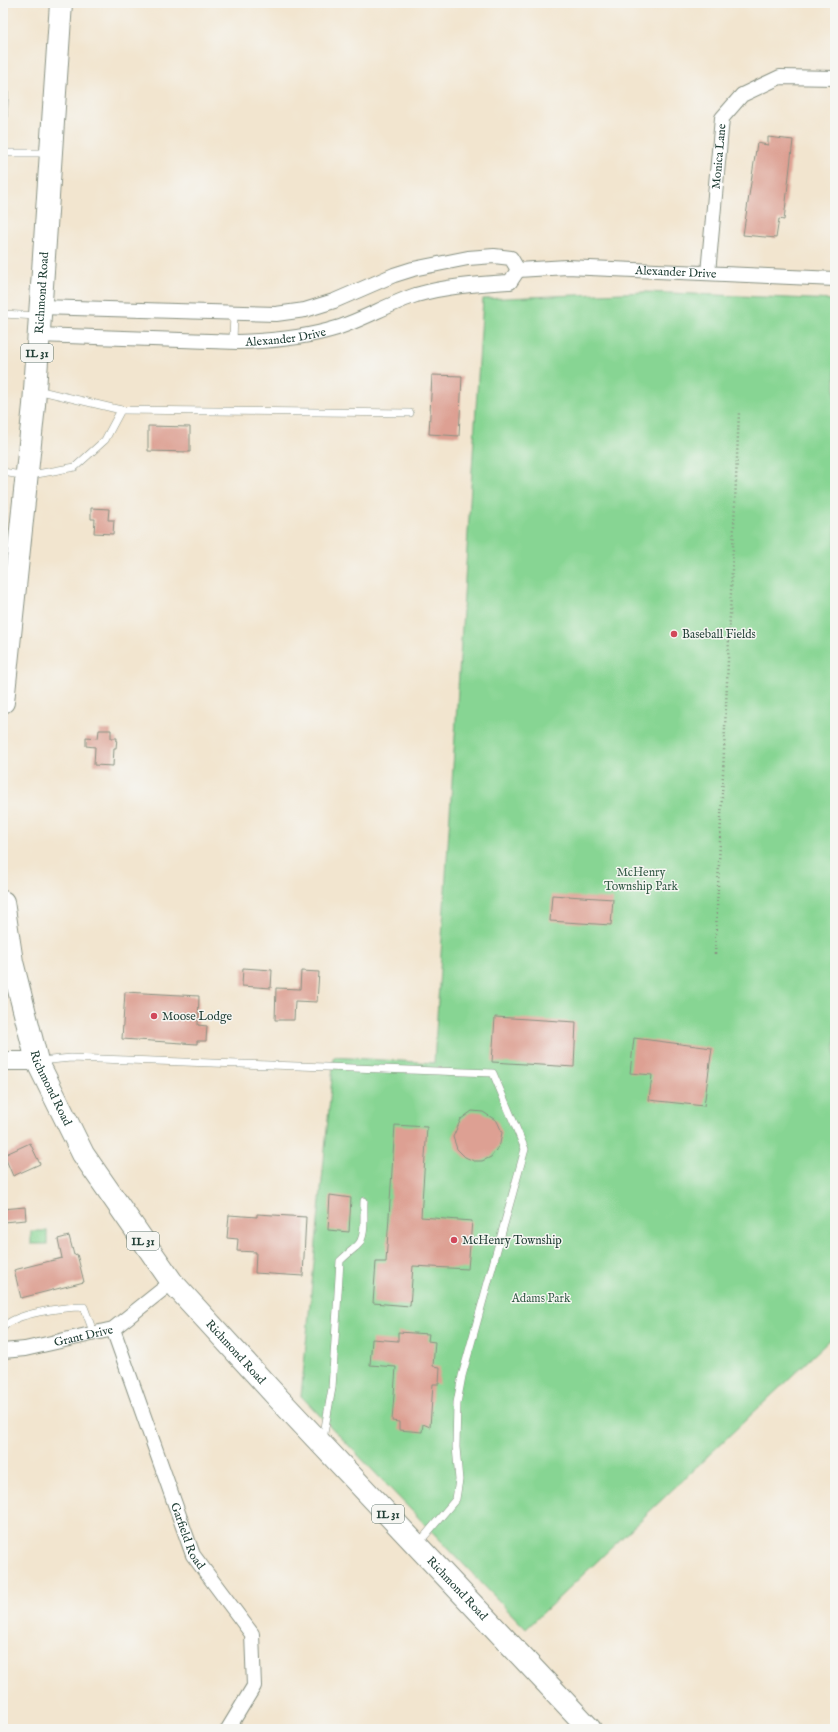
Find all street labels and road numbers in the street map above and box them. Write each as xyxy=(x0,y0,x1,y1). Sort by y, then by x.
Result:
street label: Monica Lane xyxy=(709,123,729,190)
street label: Richmond Road xyxy=(32,251,52,334)
street label: Alexander Drive xyxy=(634,263,717,282)
street label: Alexander Drive xyxy=(244,324,328,350)
road number: IL 31 xyxy=(21,344,53,362)
street label: Richmond Road xyxy=(27,1049,75,1129)
road number: IL 31 xyxy=(127,1232,159,1250)
street label: Richmond Road xyxy=(202,1317,269,1388)
street label: Grant Drive xyxy=(52,1322,115,1350)
street label: Garfield Road xyxy=(167,1501,208,1573)
road number: IL 31 xyxy=(372,1505,404,1523)
street label: Richmond Road xyxy=(423,1554,491,1624)

